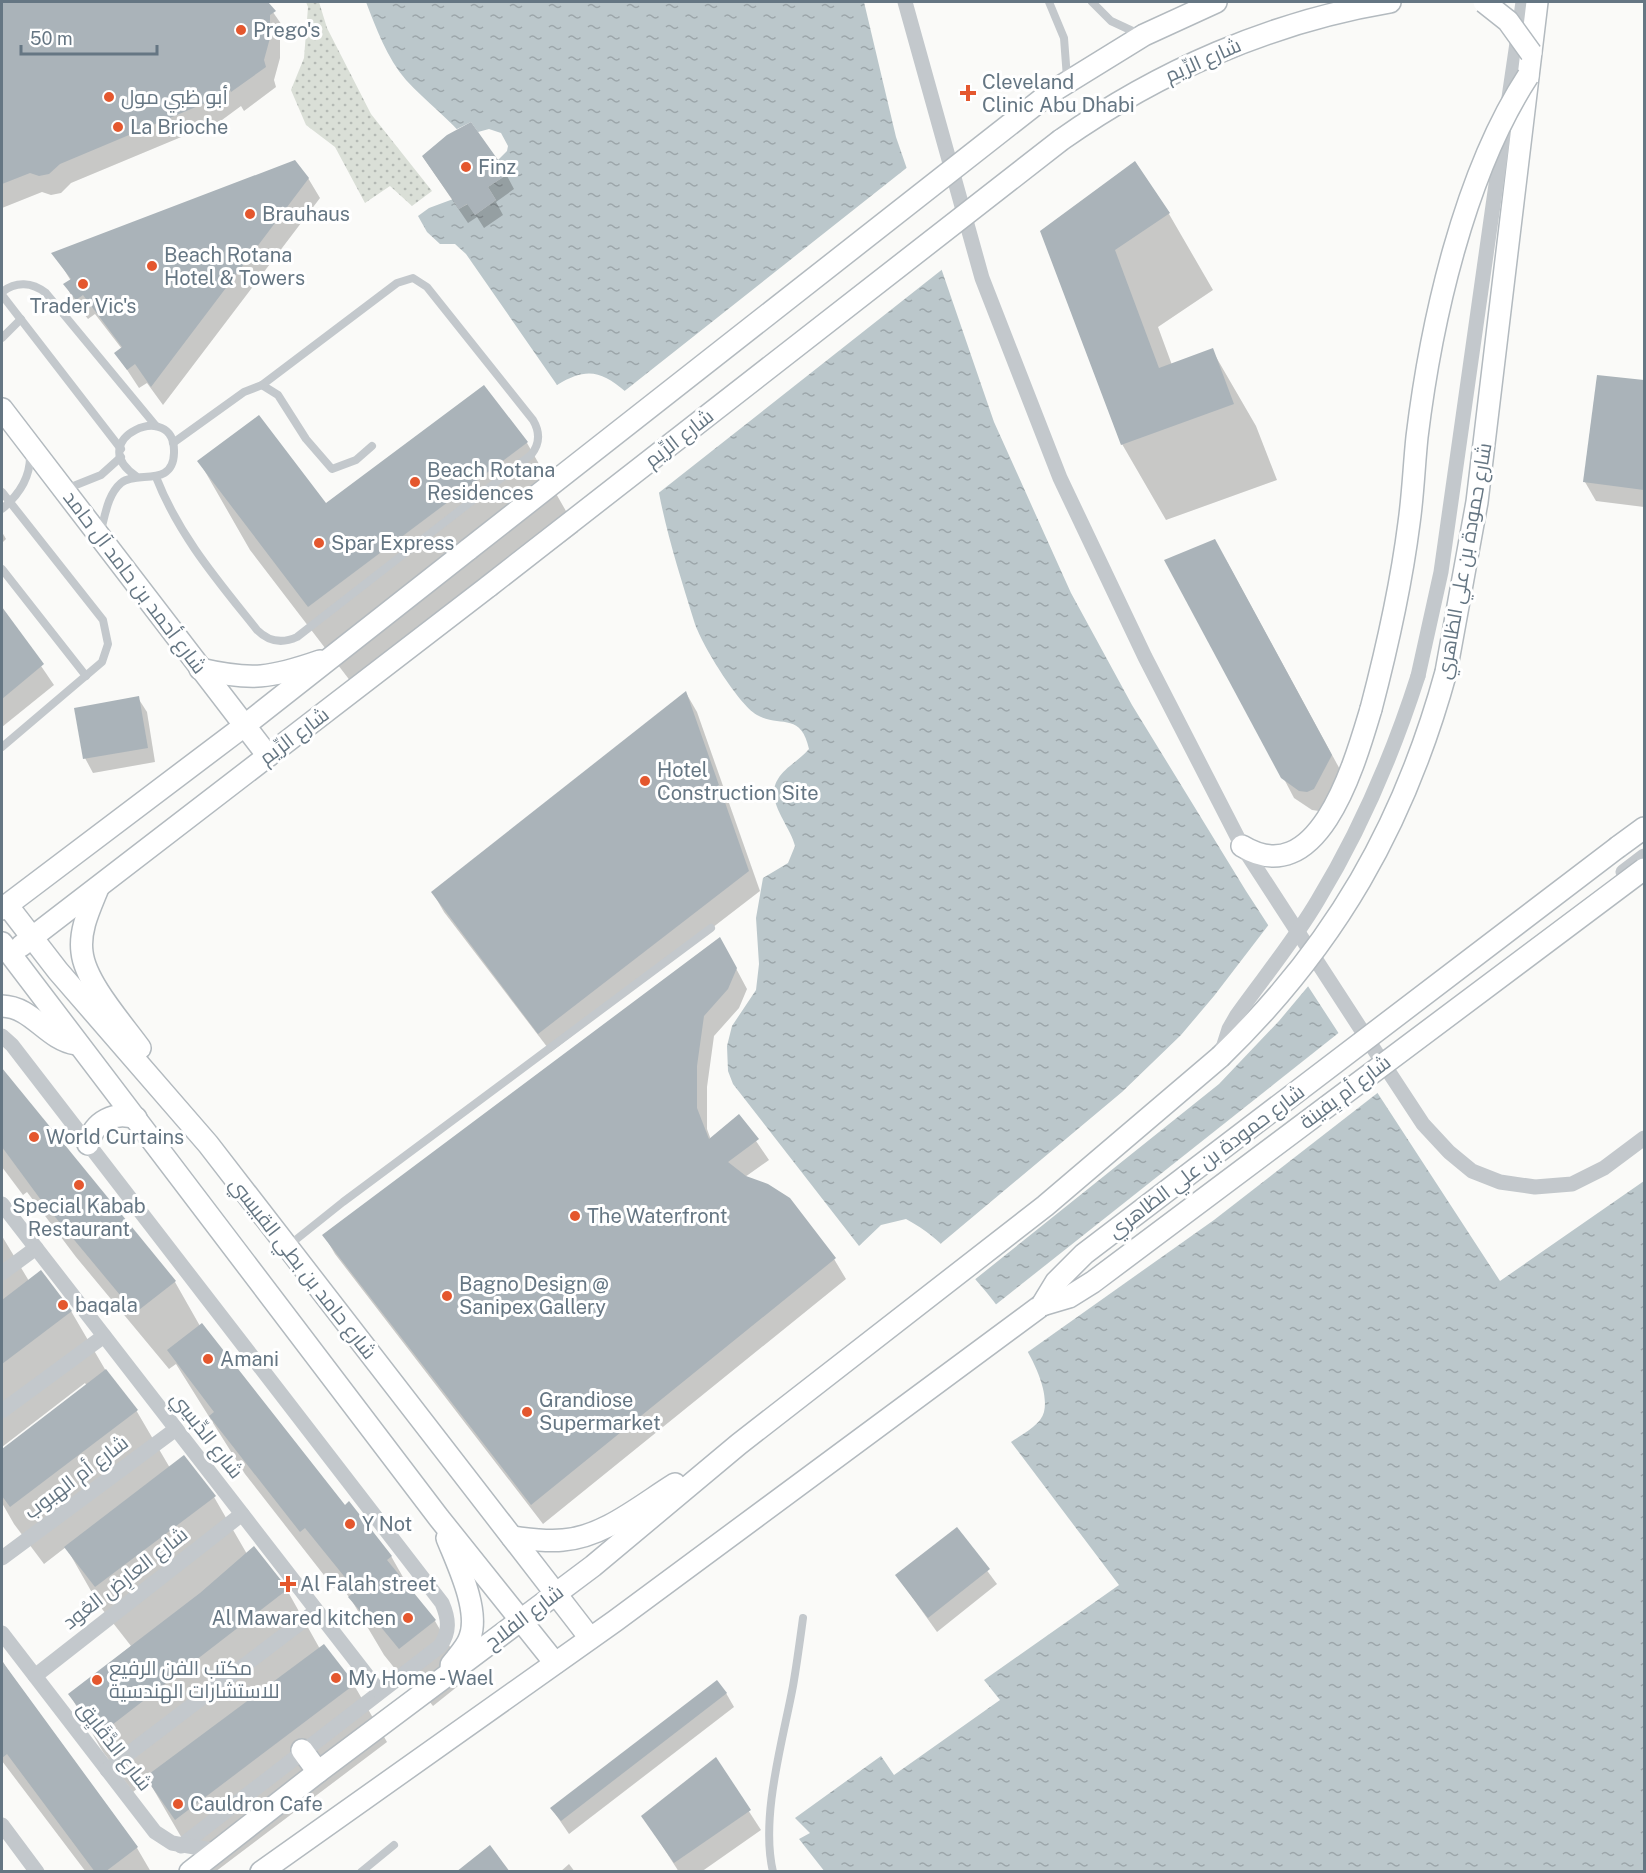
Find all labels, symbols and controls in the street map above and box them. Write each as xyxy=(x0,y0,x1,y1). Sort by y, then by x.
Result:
scale bar xyxy=(21,18,158,56)
place label: Prego's xyxy=(253,18,320,42)
marker: Prego's xyxy=(234,23,248,37)
text: 50 m xyxy=(30,28,73,49)
street label: شارع الرِّيم xyxy=(1161,33,1246,89)
place label: Cleveland Clinic Abu Dhabi xyxy=(982,70,1135,117)
marker: Cleveland Clinic Abu Dhabi xyxy=(959,84,977,102)
place label: أبو ظبي مول xyxy=(121,85,228,113)
marker: أبو ظبي مول xyxy=(102,90,116,104)
place label: La Brioche xyxy=(130,115,228,139)
marker: La Brioche xyxy=(111,120,125,134)
place label: Finz xyxy=(478,155,516,179)
marker: Finz xyxy=(459,160,473,174)
place label: Brauhaus xyxy=(262,202,350,226)
marker: Brauhaus xyxy=(243,207,257,221)
place label: Beach Rotana Hotel & Towers xyxy=(164,243,305,290)
marker: Beach Rotana Hotel & Towers xyxy=(145,259,159,273)
marker: Trader Vic's xyxy=(76,277,90,291)
place label: Trader Vic's xyxy=(30,294,136,318)
street label: شارع الرِّيم xyxy=(640,404,719,474)
street label: شارع حمودة بن علي الظاهري xyxy=(1431,441,1501,682)
place label: Beach Rotana Residences xyxy=(427,458,555,505)
marker: Beach Rotana Residences xyxy=(408,475,422,489)
street label: شارع أحمد بن حامد آل حامد xyxy=(57,486,212,679)
place label: Spar Express xyxy=(331,531,454,555)
marker: Spar Express xyxy=(312,536,326,550)
street label: شارع الرِّيم xyxy=(255,702,335,771)
place label: Hotel Construction Site xyxy=(657,758,819,805)
marker: Hotel Construction Site xyxy=(638,774,652,788)
street label: شارع أم يِفينة xyxy=(1295,1050,1396,1136)
street label: شارع حمودة بن علي الظاهري xyxy=(1103,1079,1311,1246)
place label: World Curtains xyxy=(46,1125,184,1149)
marker: World Curtains xyxy=(27,1130,41,1144)
street label: شارع حامد بن بطي القبيسي xyxy=(221,1172,382,1366)
marker: Special Kabab Restaurant xyxy=(72,1178,86,1192)
place label: Special Kabab Restaurant xyxy=(12,1194,146,1241)
place label: The Waterfront xyxy=(587,1204,727,1228)
marker: The Waterfront xyxy=(568,1209,582,1223)
place label: Bagno Design @ Sanipex Gallery xyxy=(459,1272,609,1319)
marker: Bagno Design @ Sanipex Gallery xyxy=(440,1289,454,1303)
place label: baqala xyxy=(75,1293,138,1317)
marker: baqala xyxy=(56,1298,70,1312)
place label: Amani xyxy=(220,1347,279,1371)
marker: Amani xyxy=(201,1352,215,1366)
street label: شارع الدِّبسِي xyxy=(163,1387,248,1485)
place label: Grandiose Supermarket xyxy=(539,1388,661,1435)
marker: Grandiose Supermarket xyxy=(520,1405,534,1419)
street label: شارع أم الهبوب xyxy=(19,1430,134,1525)
place label: Y Not xyxy=(362,1512,412,1536)
marker: Y Not xyxy=(343,1517,357,1531)
street label: شارع العارِض العُود xyxy=(58,1522,193,1636)
place label: Al Falah street xyxy=(300,1572,437,1596)
marker: Al Falah street xyxy=(281,1577,295,1591)
street label: شارع الفلاح xyxy=(480,1580,569,1656)
place label: Al Mawared kitchen xyxy=(211,1606,396,1630)
marker: Al Mawared kitchen xyxy=(401,1611,415,1625)
place label: مكتب الفن الرفيع للاستشارات الهندسية xyxy=(109,1656,279,1704)
place label: My Home - Wael xyxy=(348,1666,494,1690)
marker: My Home - Wael xyxy=(329,1671,343,1685)
marker: مكتب الفن الرفيع للاستشارات الهندسية xyxy=(90,1673,104,1687)
street label: شارع الدَّقَايِق xyxy=(71,1697,157,1797)
place label: Cauldron Cafe xyxy=(190,1792,323,1816)
marker: Cauldron Cafe xyxy=(171,1797,185,1811)

